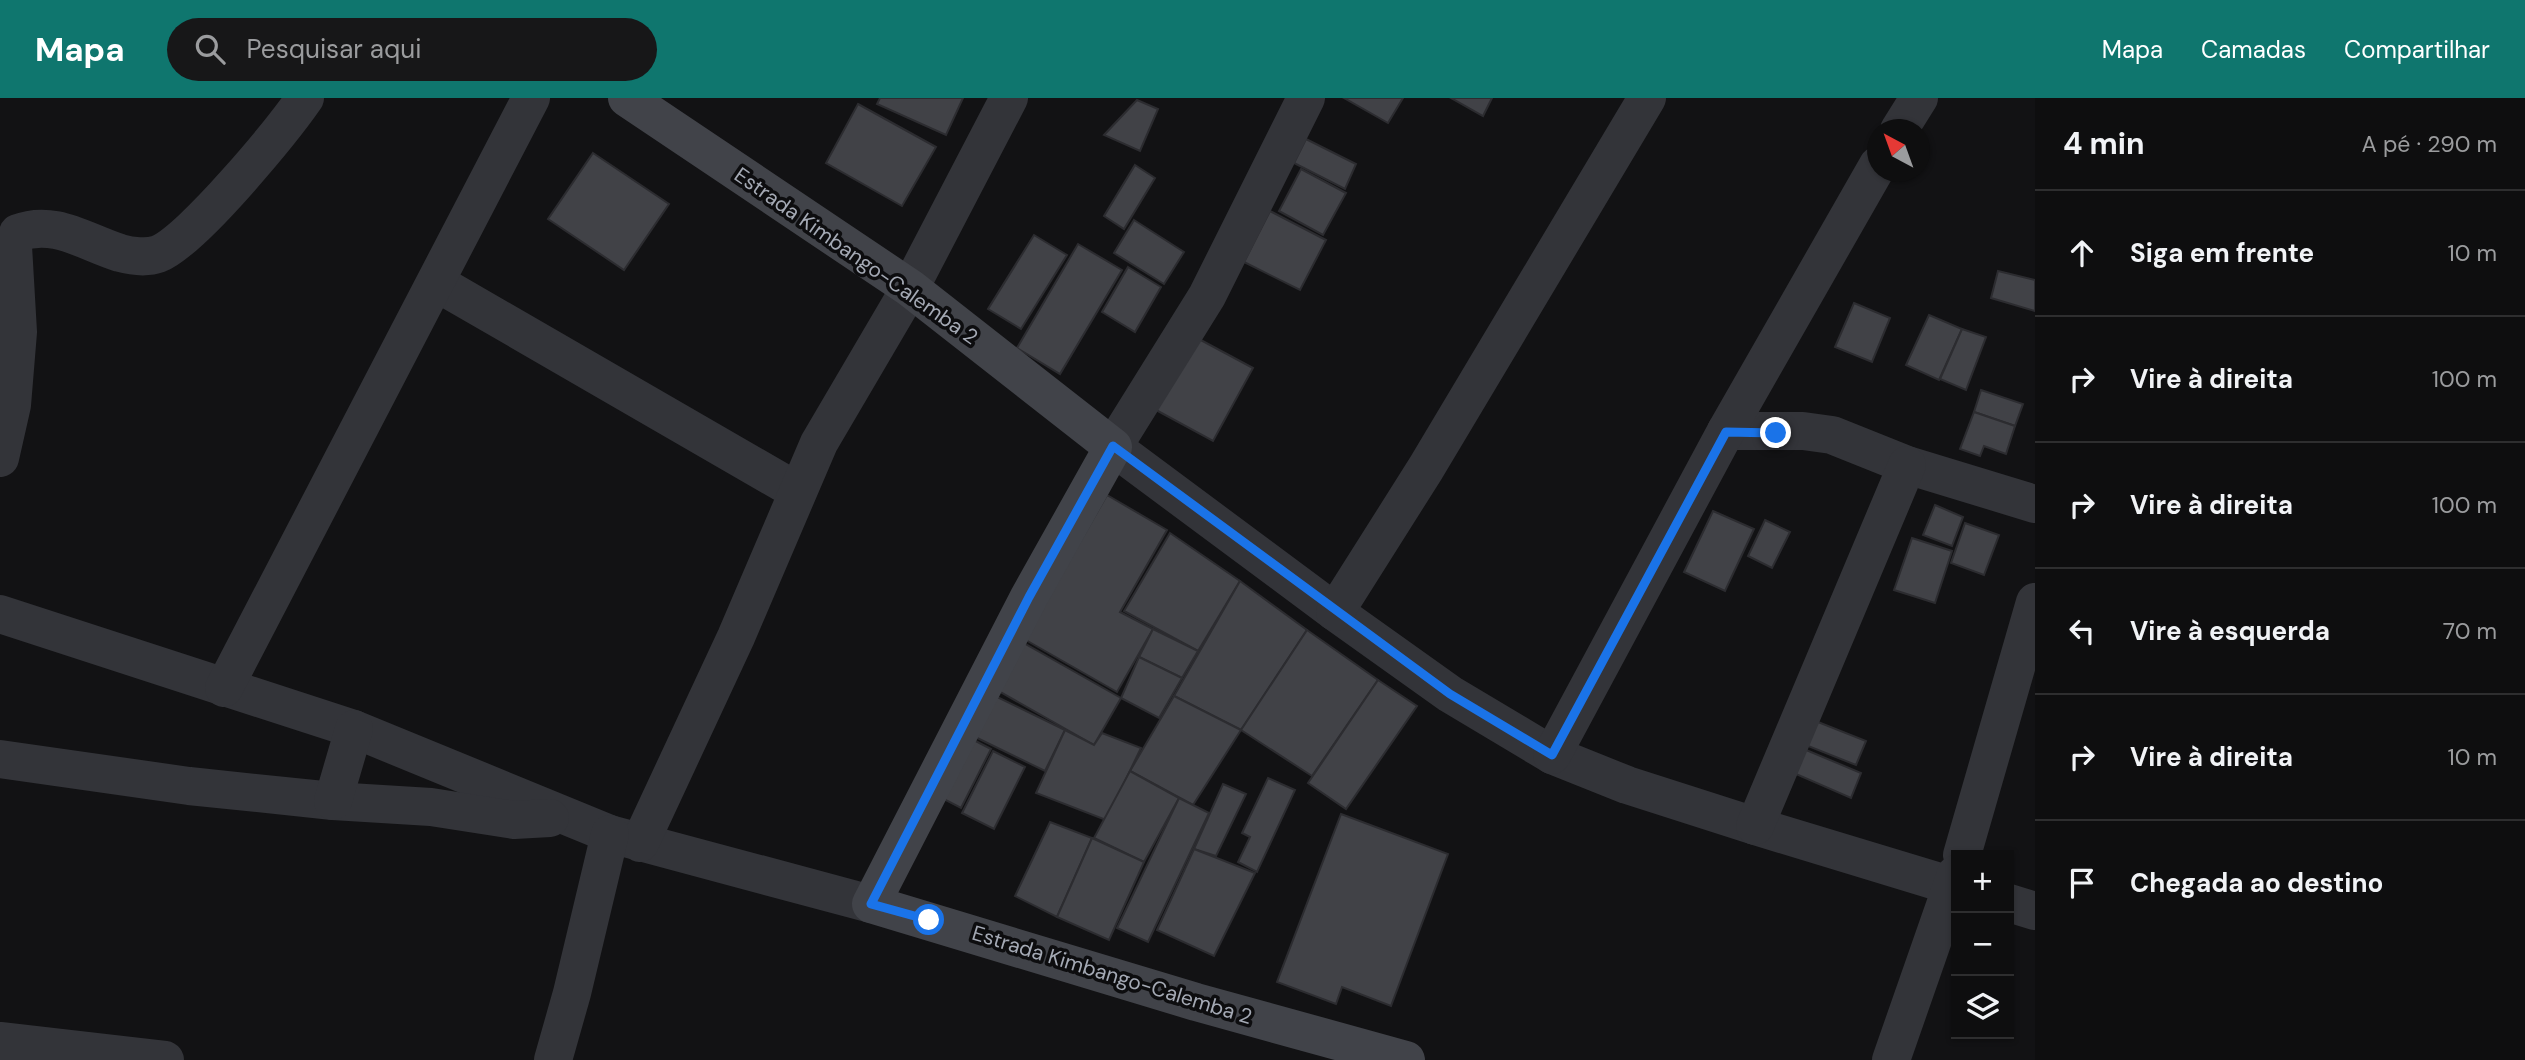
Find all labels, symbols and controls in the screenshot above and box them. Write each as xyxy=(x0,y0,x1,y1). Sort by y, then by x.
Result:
search box xyxy=(167,18,657,81)
text: Mapa xyxy=(35,28,125,71)
icon: search xyxy=(191,30,229,68)
text: Pesquisar aqui xyxy=(247,32,421,66)
text: Mapa xyxy=(2102,34,2163,65)
text: Camadas xyxy=(2201,34,2306,65)
text: Compartilhar xyxy=(2344,34,2490,65)
north arrow xyxy=(1867,119,1930,182)
text: 4 min xyxy=(2063,124,2145,163)
text: A pé · 290 m xyxy=(2362,129,2497,159)
street label: Estrada Kimbango-Calemba 2 xyxy=(729,161,983,351)
icon: ahead xyxy=(2063,234,2101,272)
text: Siga em frente xyxy=(2130,236,2314,270)
text: 10 m xyxy=(2447,238,2497,268)
icon: right xyxy=(2063,360,2101,398)
text: Vire à direita xyxy=(2130,362,2293,396)
text: 100 m xyxy=(2432,364,2497,394)
route end xyxy=(1760,417,1791,448)
icon: right xyxy=(2063,486,2101,524)
text: Vire à direita xyxy=(2130,488,2293,522)
text: 100 m xyxy=(2432,490,2497,520)
icon: left xyxy=(2063,612,2101,650)
text: Vire à esquerda xyxy=(2130,614,2330,648)
text: 70 m xyxy=(2443,616,2497,646)
icon: right xyxy=(2063,738,2101,776)
text: Vire à direita xyxy=(2130,740,2293,774)
text: 10 m xyxy=(2447,742,2497,772)
map controls xyxy=(1951,850,2014,1039)
button: + xyxy=(1951,850,2014,913)
icon: arrive xyxy=(2063,864,2101,902)
text: Chegada ao destino xyxy=(2130,866,2383,900)
route start xyxy=(913,904,944,935)
button: − xyxy=(1951,913,2014,976)
street label: Estrada Kimbango-Calemba 2 xyxy=(969,919,1255,1031)
button: layers xyxy=(1951,976,2014,1039)

